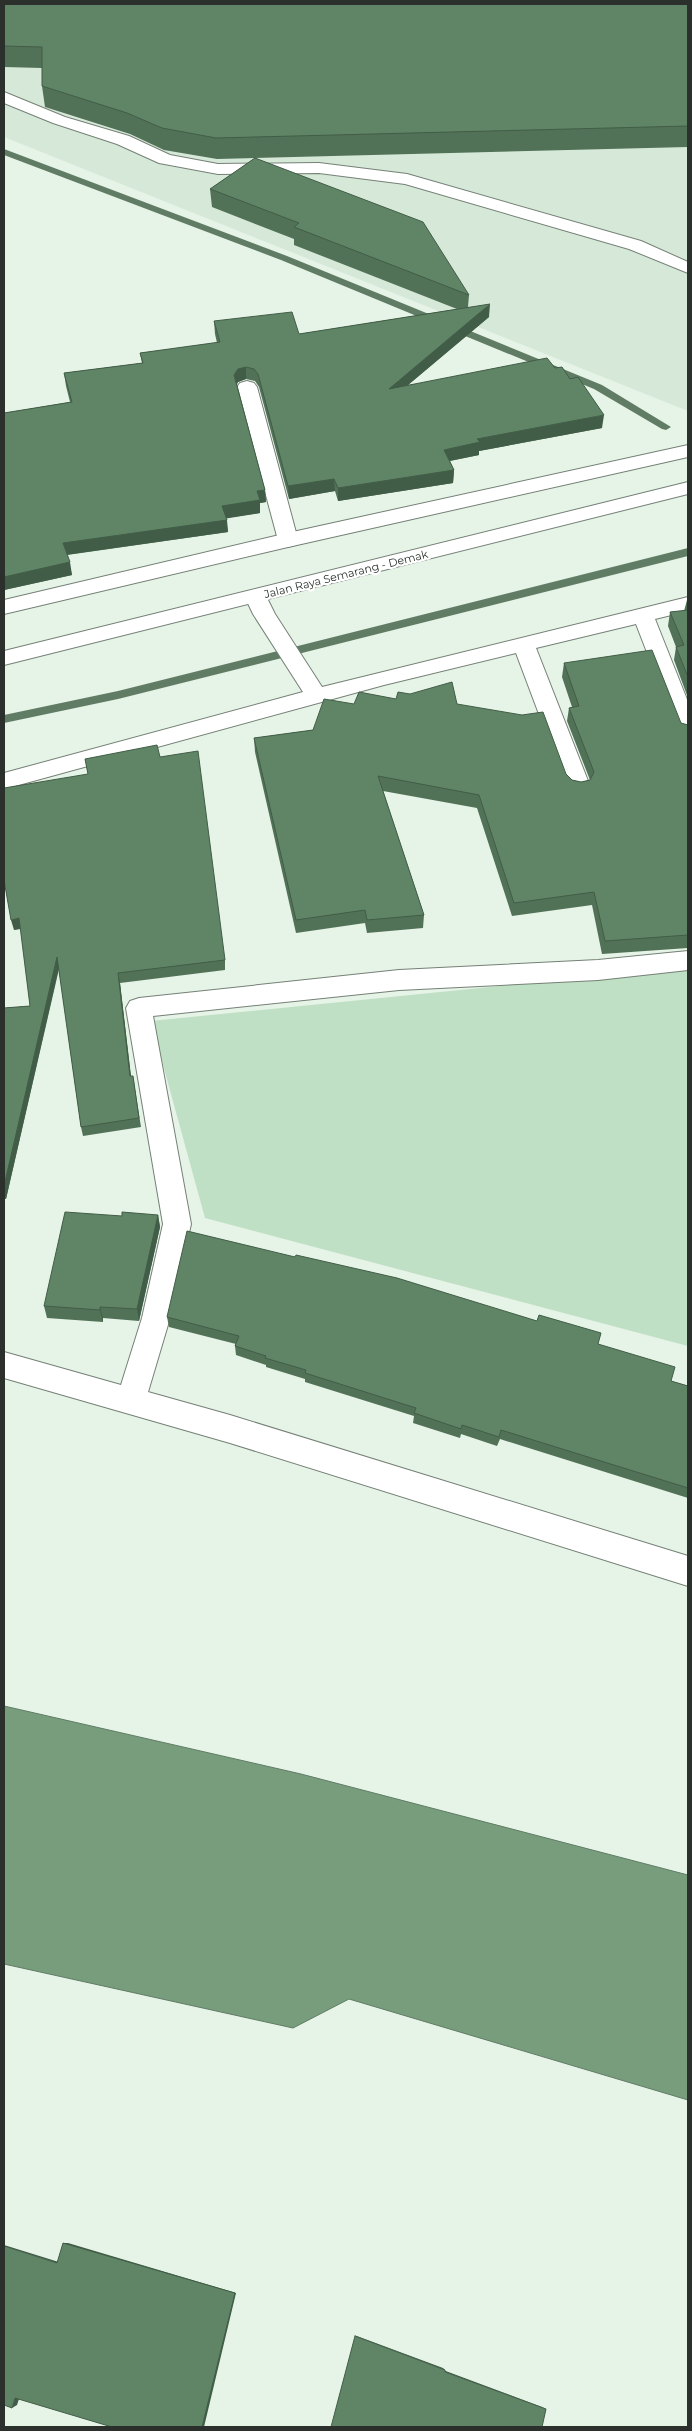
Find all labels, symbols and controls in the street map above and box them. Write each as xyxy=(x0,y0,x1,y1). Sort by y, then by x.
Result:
street label: Jalan Raya Semarang - Demak xyxy=(262,547,430,601)

